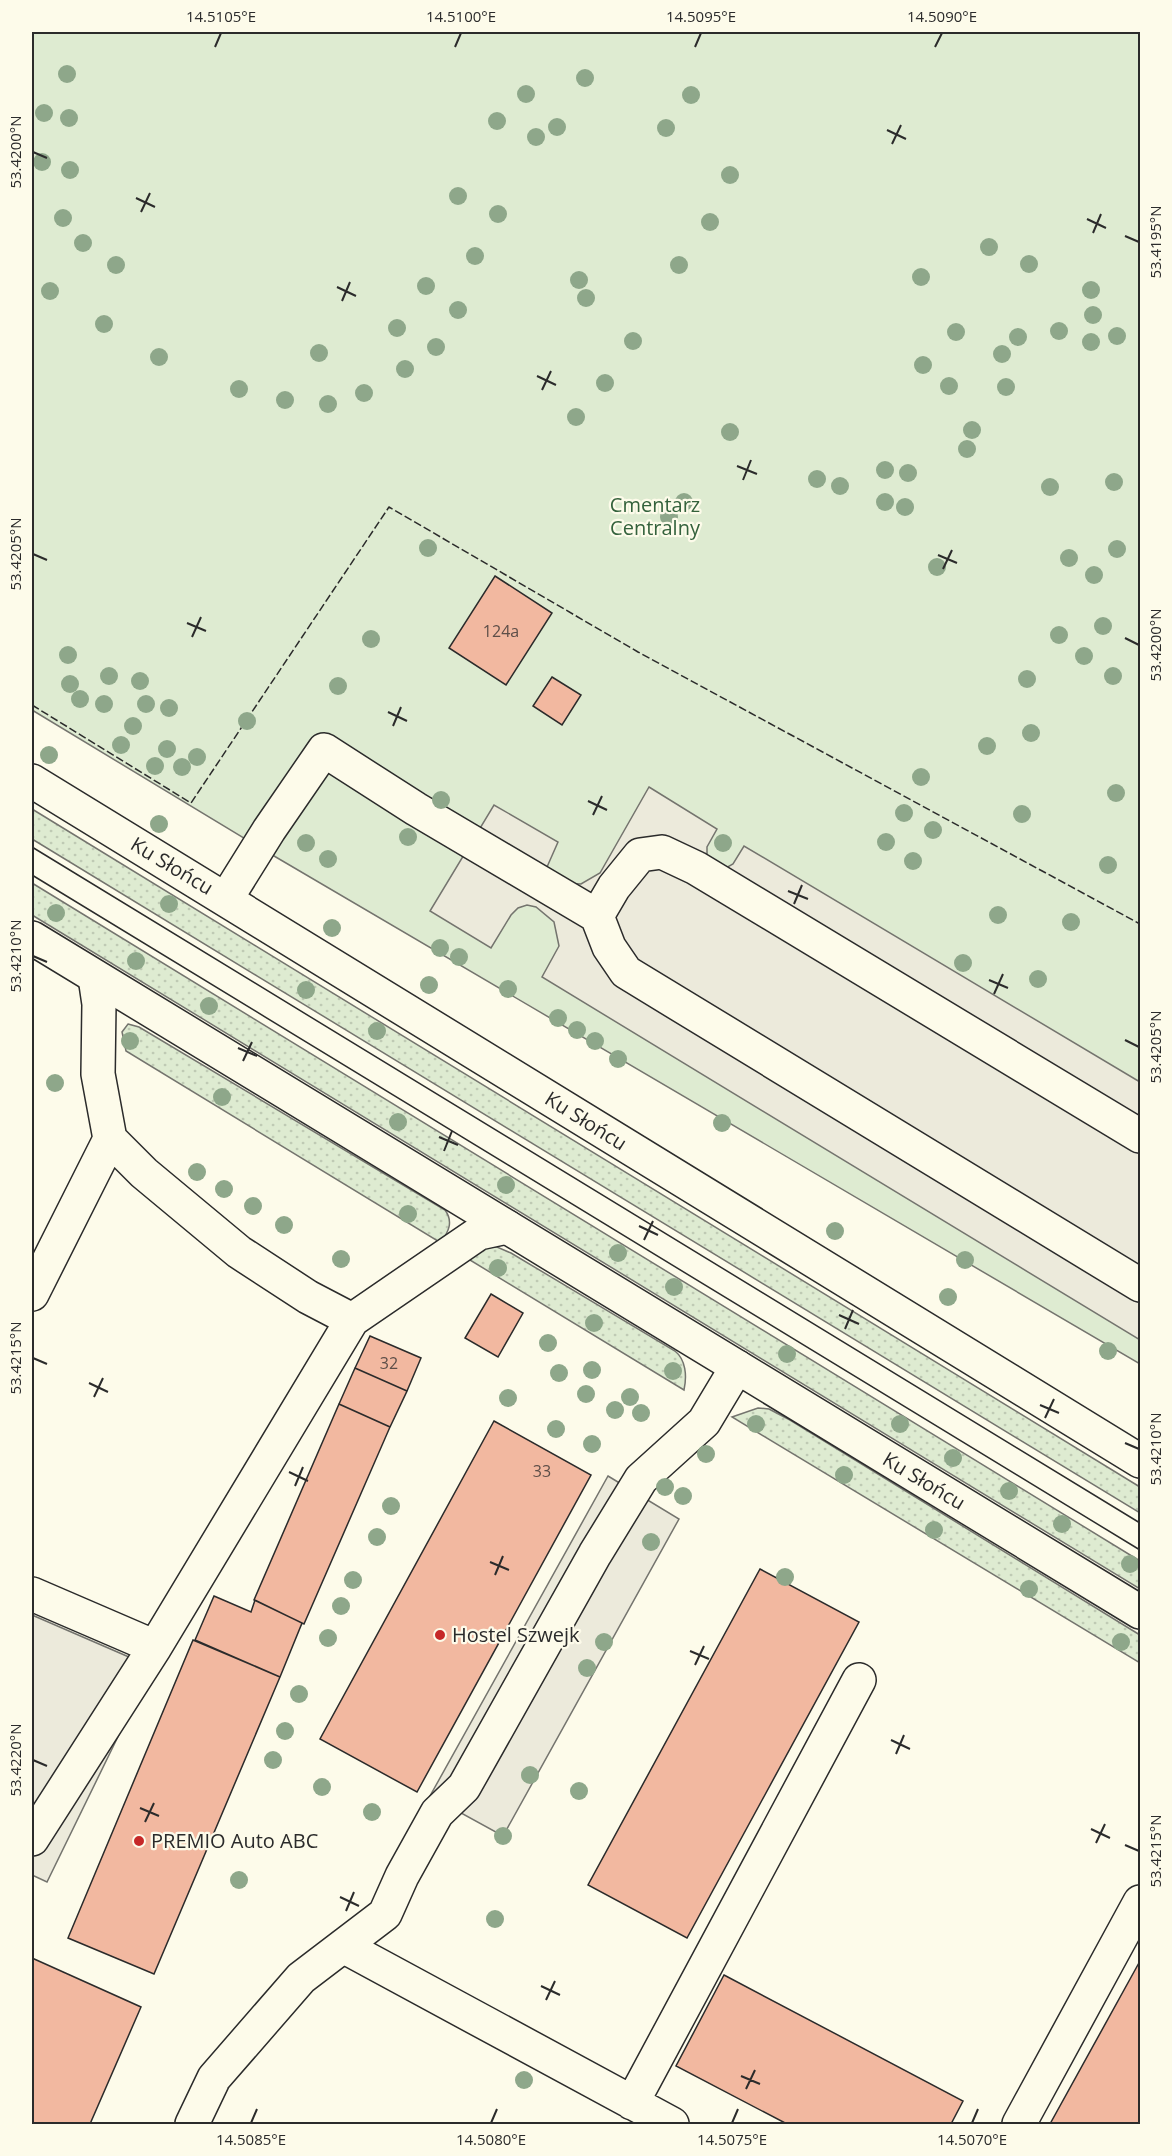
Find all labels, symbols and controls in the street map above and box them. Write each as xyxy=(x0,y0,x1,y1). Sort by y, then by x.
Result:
text: 14.5105°E xyxy=(186,6,256,26)
text: 14.5100°E xyxy=(426,6,496,26)
text: 14.5095°E xyxy=(666,6,736,26)
text: 14.5090°E xyxy=(907,6,977,26)
text: 53.4200°N xyxy=(5,115,25,189)
text: 53.4195°N xyxy=(1145,205,1165,279)
park label: Cmentarz Centralny xyxy=(610,491,701,541)
text: 53.4205°N xyxy=(5,517,25,591)
text: 53.4200°N xyxy=(1145,608,1165,682)
house number: 124a xyxy=(483,620,519,642)
street label: Ku Słońcu xyxy=(126,830,219,901)
text: 53.4210°N xyxy=(5,919,25,993)
text: 53.4205°N xyxy=(1145,1010,1165,1084)
street label: Ku Słońcu xyxy=(540,1085,632,1156)
text: 53.4215°N xyxy=(5,1321,25,1395)
house number: 32 xyxy=(380,1352,398,1374)
text: 53.4210°N xyxy=(1145,1412,1165,1486)
street label: Ku Słońcu xyxy=(878,1445,971,1516)
house number: 33 xyxy=(533,1460,551,1482)
place label: Hostel Szwejk xyxy=(452,1621,580,1648)
marker: Hostel Szwejk xyxy=(433,1628,447,1642)
text: 53.4220°N xyxy=(5,1723,25,1797)
text: 53.4215°N xyxy=(1145,1814,1165,1888)
place label: PREMIO Auto ABC xyxy=(151,1827,318,1854)
marker: PREMIO Auto ABC xyxy=(132,1834,146,1848)
text: 14.5085°E xyxy=(216,2129,286,2149)
text: 14.5080°E xyxy=(456,2129,526,2149)
text: 14.5075°E xyxy=(697,2129,767,2149)
text: 14.5070°E xyxy=(937,2129,1007,2149)

